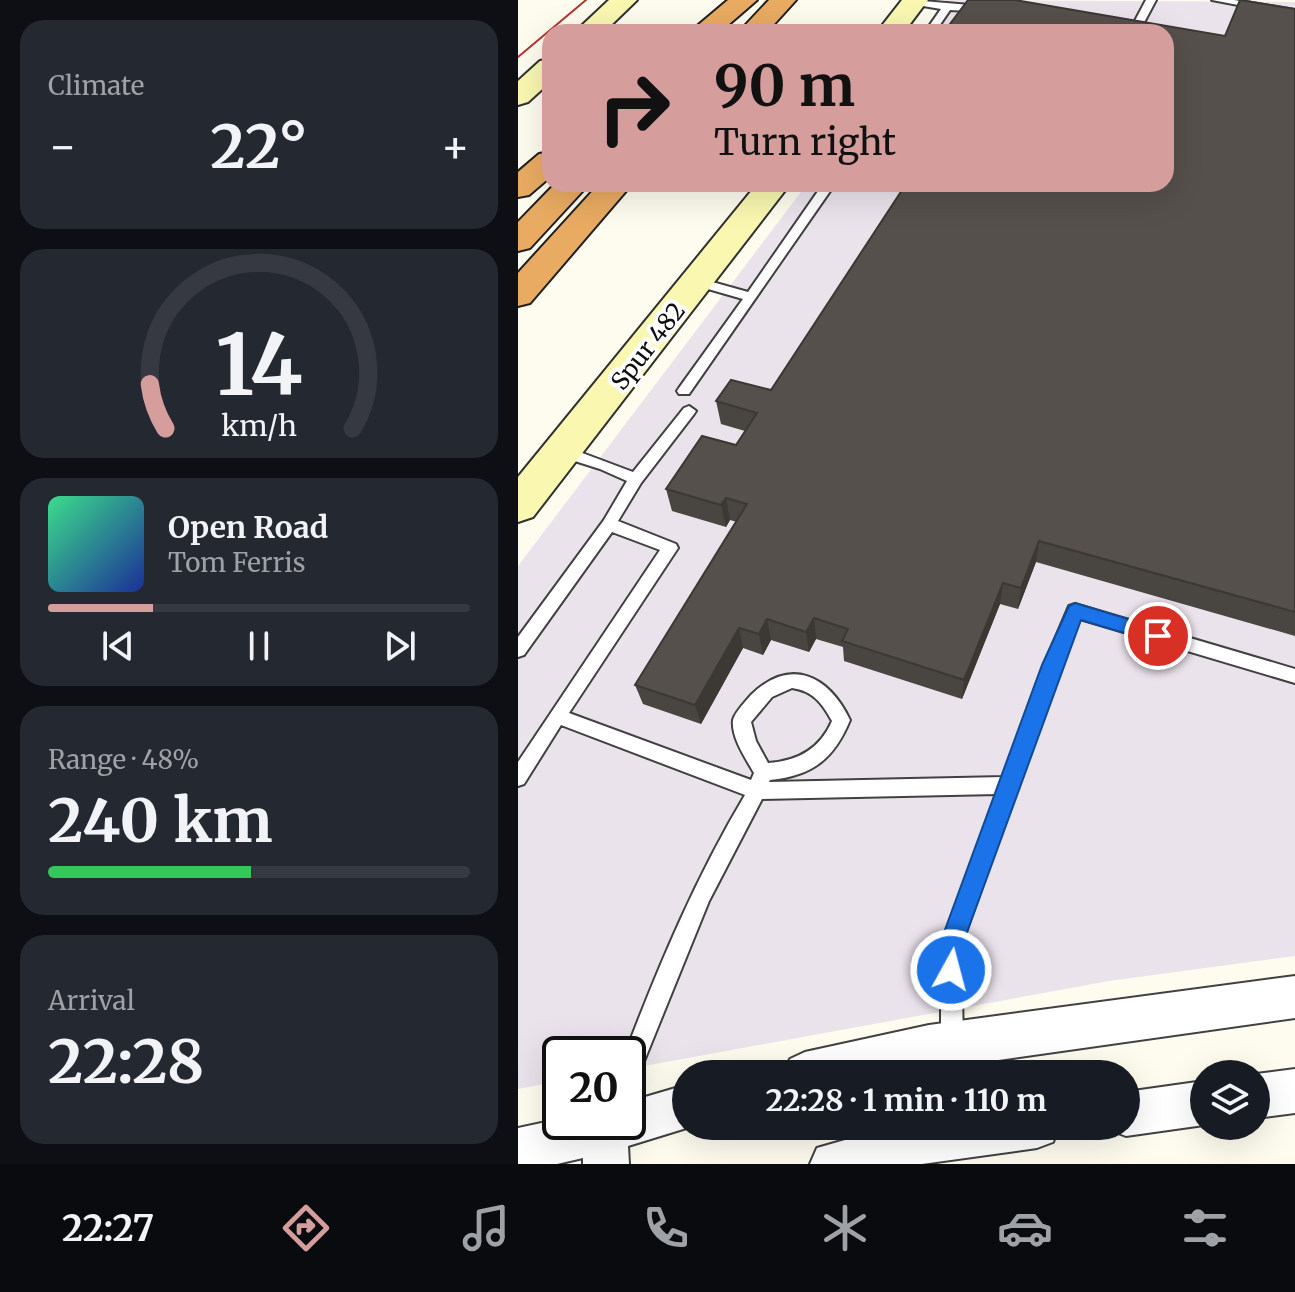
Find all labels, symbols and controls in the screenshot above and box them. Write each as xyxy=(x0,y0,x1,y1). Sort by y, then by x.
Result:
text: 90 m xyxy=(714,51,855,121)
icon: right xyxy=(582,56,686,160)
text: Climate xyxy=(48,69,144,102)
text: 22° xyxy=(210,109,308,184)
text: − xyxy=(48,119,77,174)
text: + xyxy=(441,119,470,174)
text: Turn right xyxy=(714,120,896,165)
street label: Spur 482 xyxy=(604,296,692,396)
text: 14 xyxy=(215,313,303,418)
text: km/h xyxy=(221,408,297,444)
text: Open Road xyxy=(168,508,328,546)
text: Tom Ferris xyxy=(168,546,306,579)
pin xyxy=(1124,602,1192,670)
icon: arrive xyxy=(1136,614,1180,658)
icon: previous xyxy=(96,624,140,668)
icon: pause xyxy=(237,624,281,668)
icon: next xyxy=(378,624,422,668)
text: Range · 48% xyxy=(48,743,199,776)
text: 240 km xyxy=(48,783,273,858)
position arrow xyxy=(909,928,993,1012)
text: Arrival xyxy=(48,984,135,1017)
text: 22:28 xyxy=(48,1024,204,1099)
speed limit sign: 20 xyxy=(542,1036,646,1140)
map controls xyxy=(1190,1060,1270,1140)
button: layers xyxy=(1190,1060,1270,1140)
text: 22:28 · 1 min · 110 m xyxy=(765,1081,1047,1119)
icon: directions xyxy=(278,1200,334,1256)
icon: music xyxy=(458,1200,514,1256)
icon: phone xyxy=(638,1200,694,1256)
icon: climate xyxy=(817,1200,873,1256)
icon: car xyxy=(997,1200,1053,1256)
icon: filters xyxy=(1177,1200,1233,1256)
text: 22:27 xyxy=(62,1206,154,1251)

